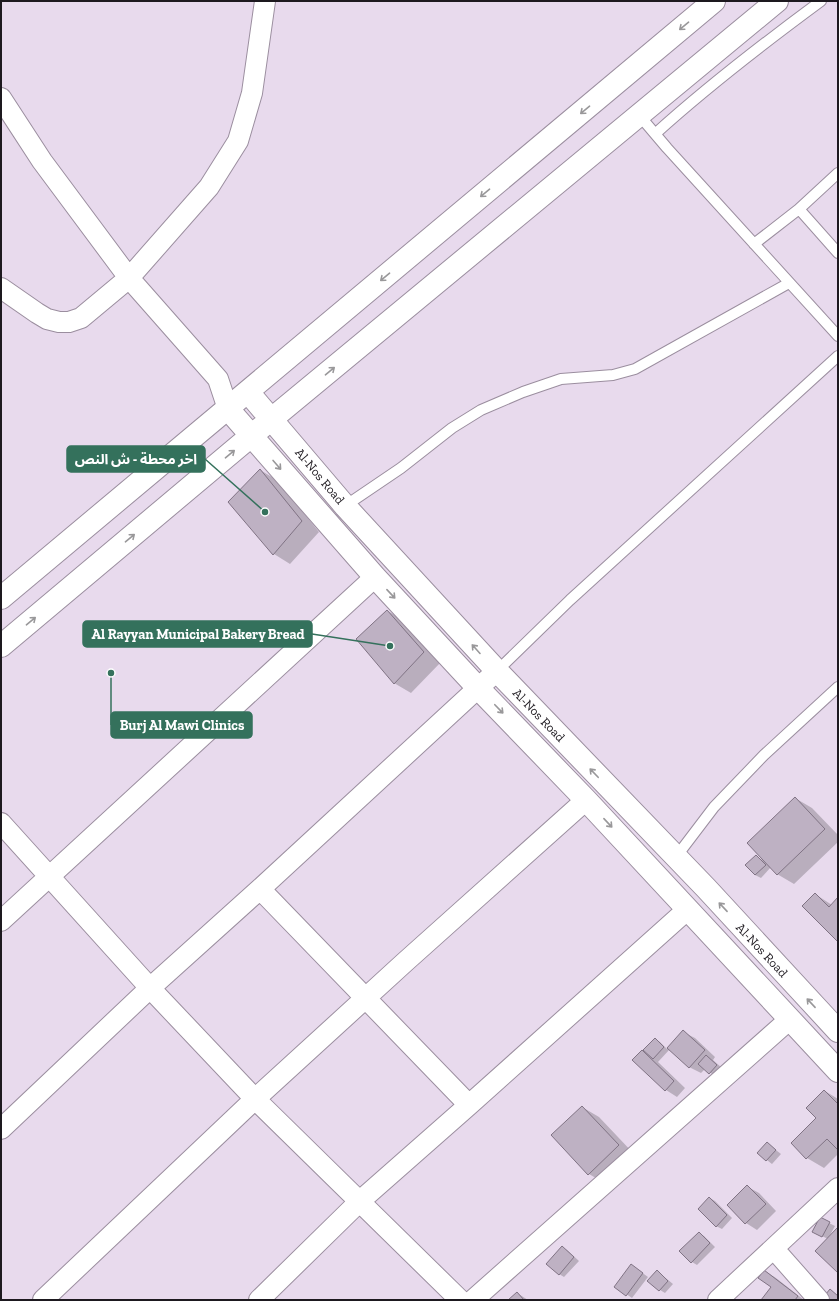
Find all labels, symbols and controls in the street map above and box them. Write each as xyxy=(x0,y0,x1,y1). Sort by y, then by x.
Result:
one-way arrow xyxy=(679,22,690,31)
one-way arrow xyxy=(579,105,590,114)
one-way arrow xyxy=(480,189,490,198)
one-way arrow xyxy=(380,272,391,281)
one-way arrow xyxy=(325,367,335,376)
street label: Al-Nos Road xyxy=(292,445,348,507)
callout: اخر محطة - ش النص xyxy=(67,446,205,472)
one-way arrow xyxy=(224,449,235,458)
text: اخر محطة - ش النص xyxy=(75,451,197,468)
one-way arrow xyxy=(272,460,281,470)
one-way arrow xyxy=(125,533,136,542)
one-way arrow xyxy=(386,589,396,599)
one-way arrow xyxy=(25,617,36,626)
callout: Al Rayyan Municipal Bakery Bread xyxy=(83,621,312,647)
text: Al Rayyan Municipal Bakery Bread xyxy=(91,626,305,643)
one-way arrow xyxy=(472,644,481,654)
street label: Al-Nos Road xyxy=(510,685,568,745)
one-way arrow xyxy=(494,704,504,714)
callout: Burj Al Mawi Clinics xyxy=(111,712,252,738)
text: Burj Al Mawi Clinics xyxy=(120,717,245,734)
one-way arrow xyxy=(590,768,599,778)
one-way arrow xyxy=(603,818,612,828)
one-way arrow xyxy=(719,903,728,913)
street label: Al-Nos Road xyxy=(733,920,791,980)
one-way arrow xyxy=(807,998,816,1008)

